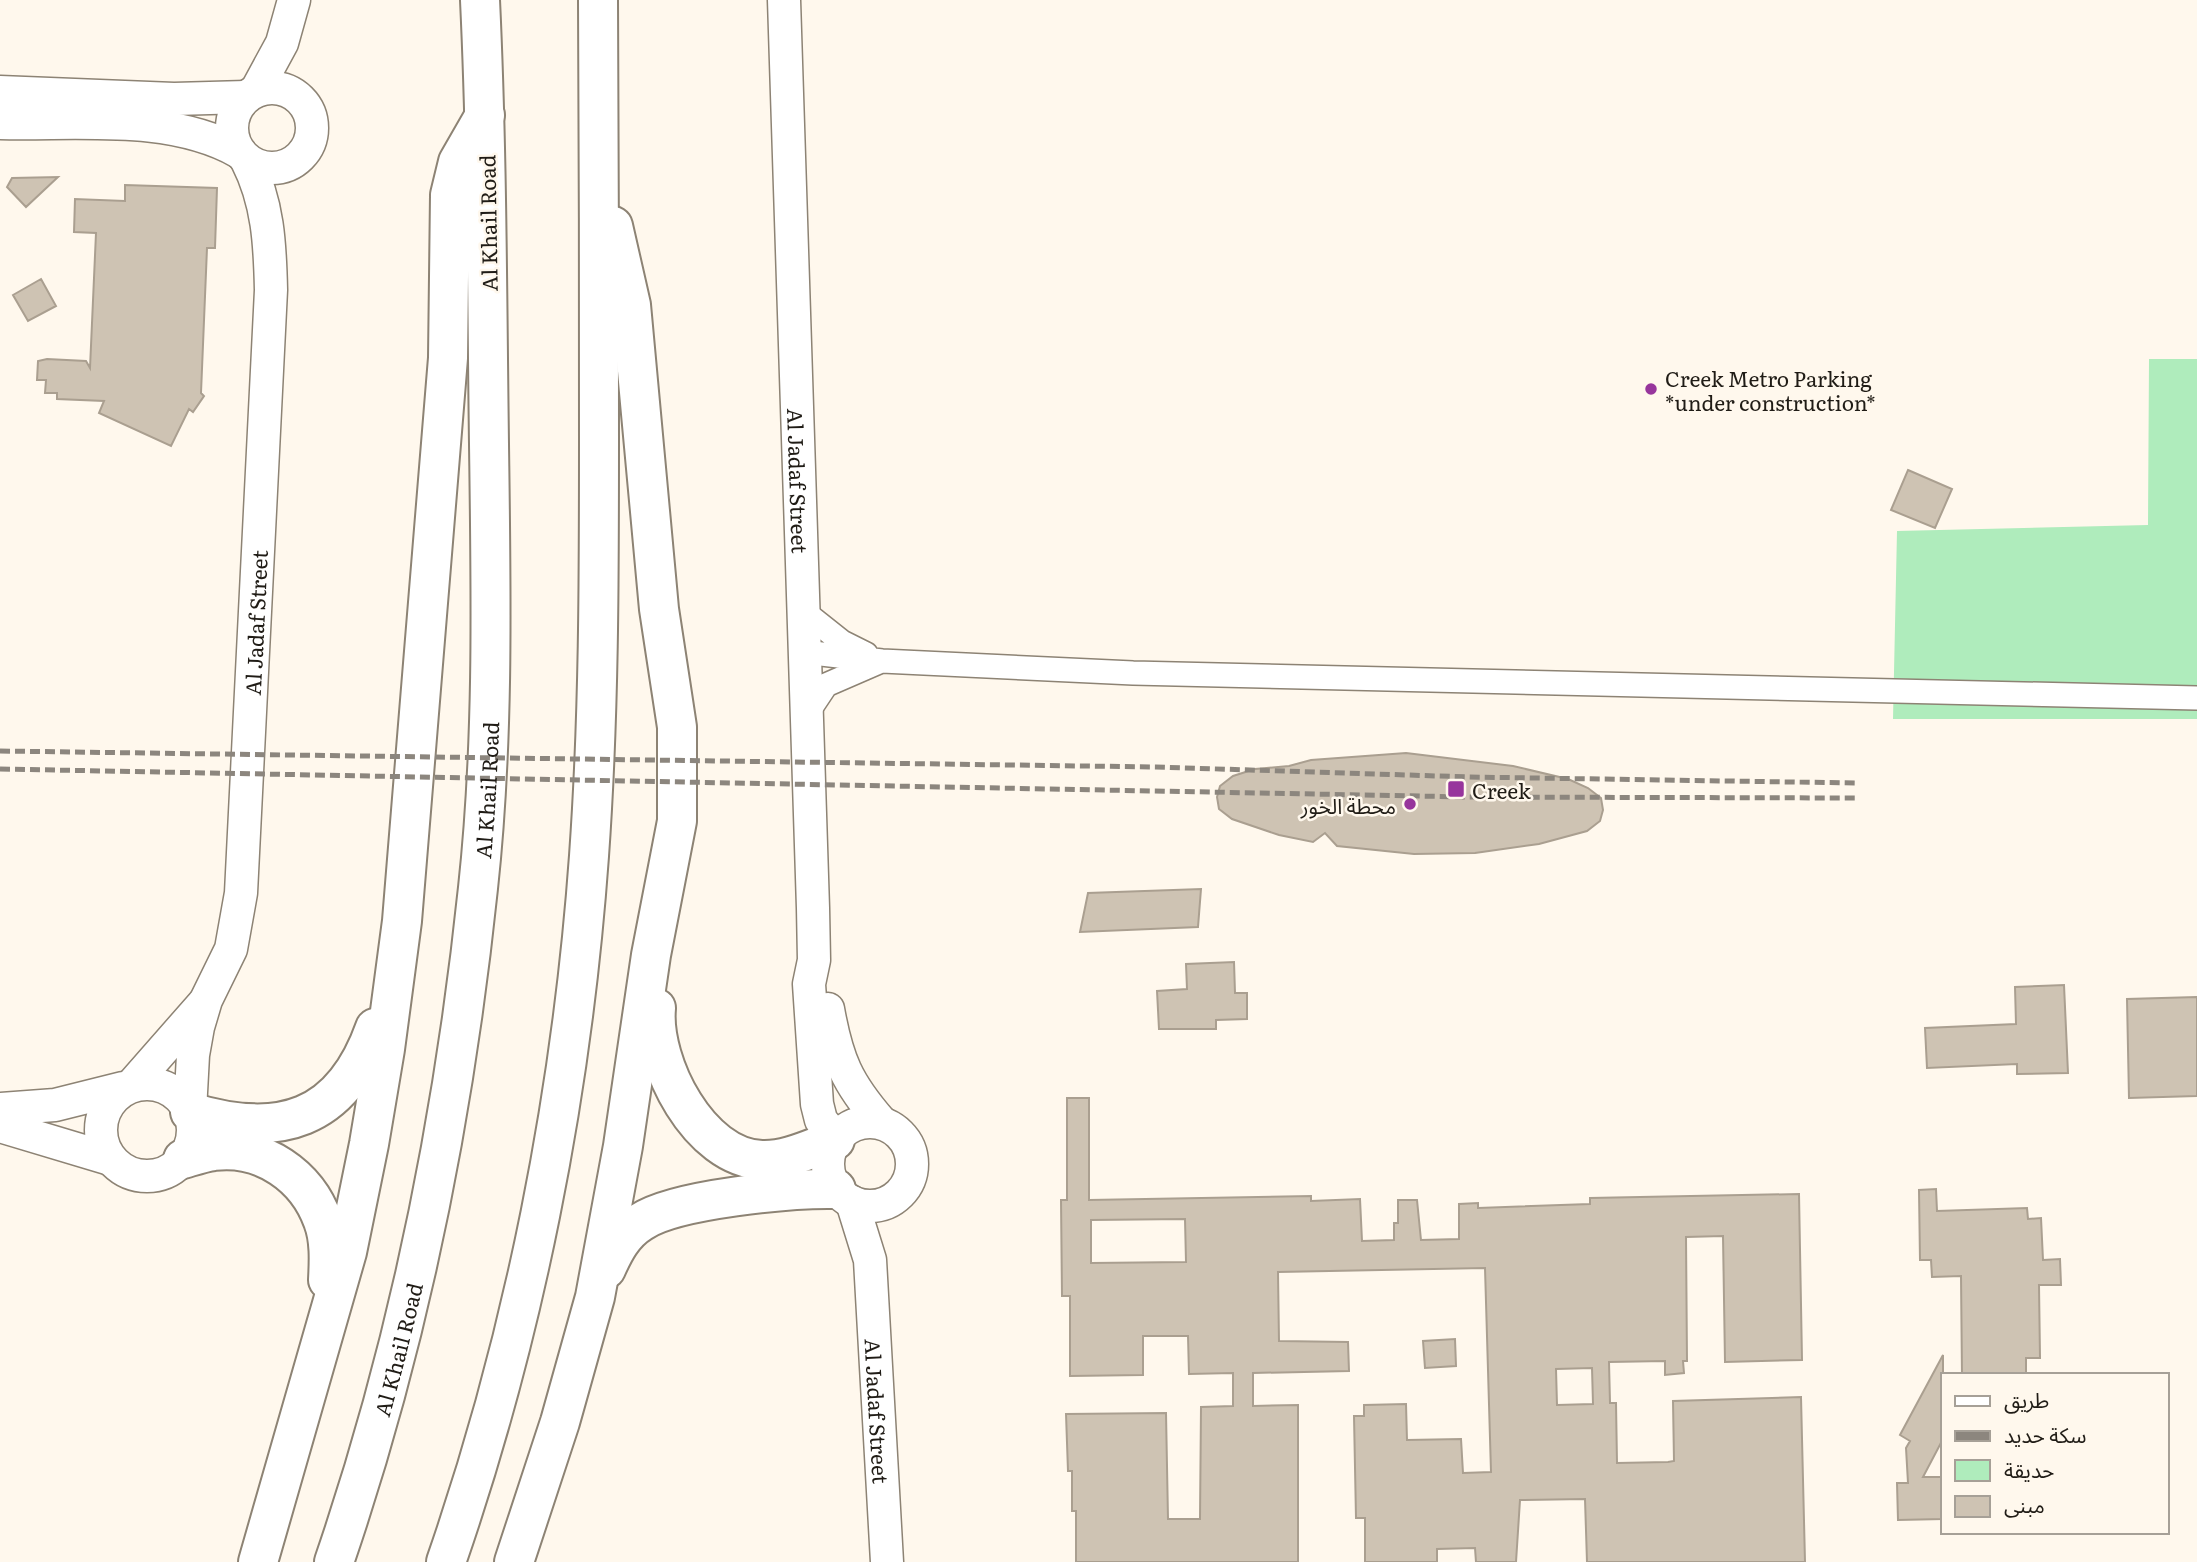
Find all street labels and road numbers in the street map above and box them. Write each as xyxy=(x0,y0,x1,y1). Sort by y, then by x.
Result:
street label: Al Khail Road xyxy=(470,154,504,292)
street label: Al Jadaf Street xyxy=(782,408,817,554)
street label: Al Jadaf Street xyxy=(235,549,274,696)
street label: Al Khail Road xyxy=(466,721,505,860)
street label: Al Khail Road xyxy=(365,1279,428,1420)
street label: Al Jadaf Street xyxy=(859,1338,898,1485)

